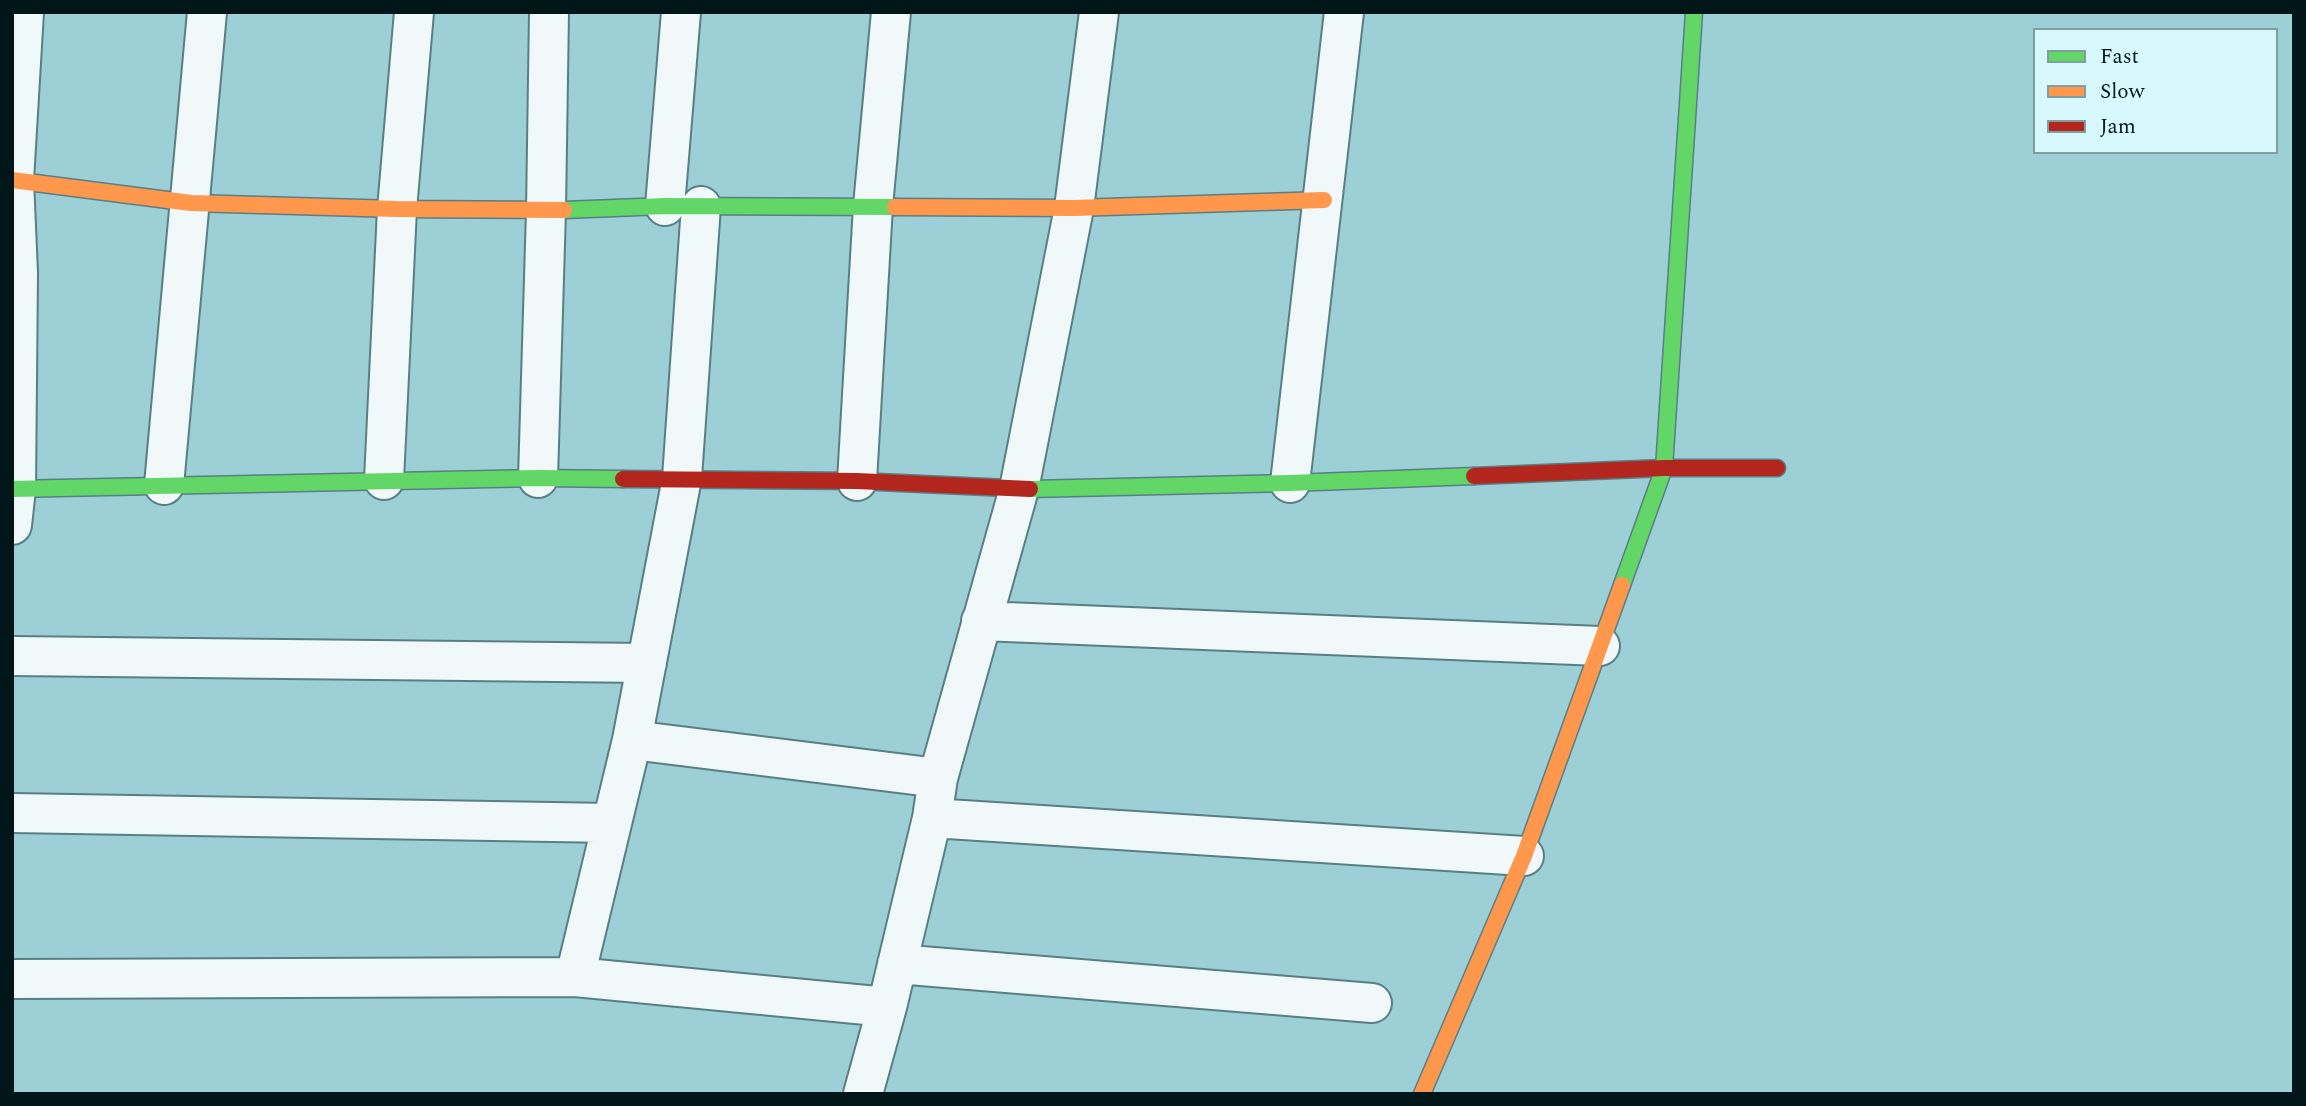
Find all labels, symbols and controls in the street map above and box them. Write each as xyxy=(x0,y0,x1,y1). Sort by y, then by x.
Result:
legend xyxy=(2033,28,2278,154)
text: Fast xyxy=(2100,41,2139,73)
text: Slow xyxy=(2100,76,2144,108)
text: Jam xyxy=(2100,111,2136,143)

